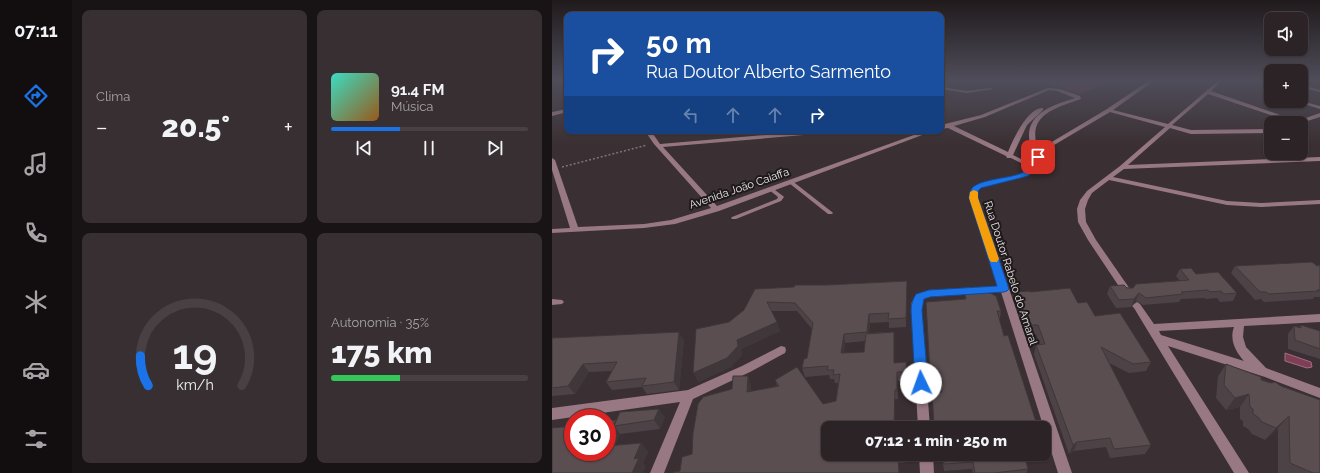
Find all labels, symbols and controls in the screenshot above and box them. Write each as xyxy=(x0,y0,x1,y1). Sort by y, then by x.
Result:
map controls xyxy=(1264,12,1308,160)
button: sound xyxy=(1264,12,1308,56)
text: 07:11 xyxy=(14,20,58,41)
text: 50 m xyxy=(646,27,712,60)
icon: right xyxy=(580,28,632,80)
text: Rua Doutor Alberto Sarmento xyxy=(646,61,891,82)
button: + xyxy=(1264,64,1308,108)
text: 91.4 FM xyxy=(391,81,444,99)
icon: directions xyxy=(22,82,50,110)
text: Clima xyxy=(96,89,130,104)
text: Música xyxy=(391,99,433,114)
icon: left xyxy=(680,104,702,126)
icon: ahead xyxy=(722,104,744,126)
icon: ahead xyxy=(764,104,786,126)
icon: right xyxy=(806,104,828,126)
text: 20.5° xyxy=(162,109,230,144)
text: − xyxy=(96,114,108,140)
text: + xyxy=(284,114,293,140)
button: − xyxy=(1264,116,1308,160)
icon: previous xyxy=(353,137,375,159)
icon: pause xyxy=(418,137,440,159)
icon: next xyxy=(484,137,506,159)
pin xyxy=(1021,140,1055,174)
icon: arrive xyxy=(1027,146,1049,168)
icon: music xyxy=(22,150,50,178)
street label: Avenida João Caiaffa xyxy=(688,165,791,212)
street label: Rua Doutor Rabelo do Amaral xyxy=(981,199,1040,347)
icon: phone xyxy=(22,219,50,247)
icon: climate xyxy=(22,288,50,316)
text: Autonomia · 35% xyxy=(331,315,429,330)
text: 19 xyxy=(172,330,217,379)
text: 175 km xyxy=(331,335,432,370)
icon: car xyxy=(22,356,50,384)
position arrow xyxy=(900,362,942,404)
text: km/h xyxy=(176,376,213,392)
speed limit sign: 30 xyxy=(564,409,616,461)
icon: filters xyxy=(22,425,50,453)
text: 07:12 · 1 min · 250 m xyxy=(865,432,1007,450)

